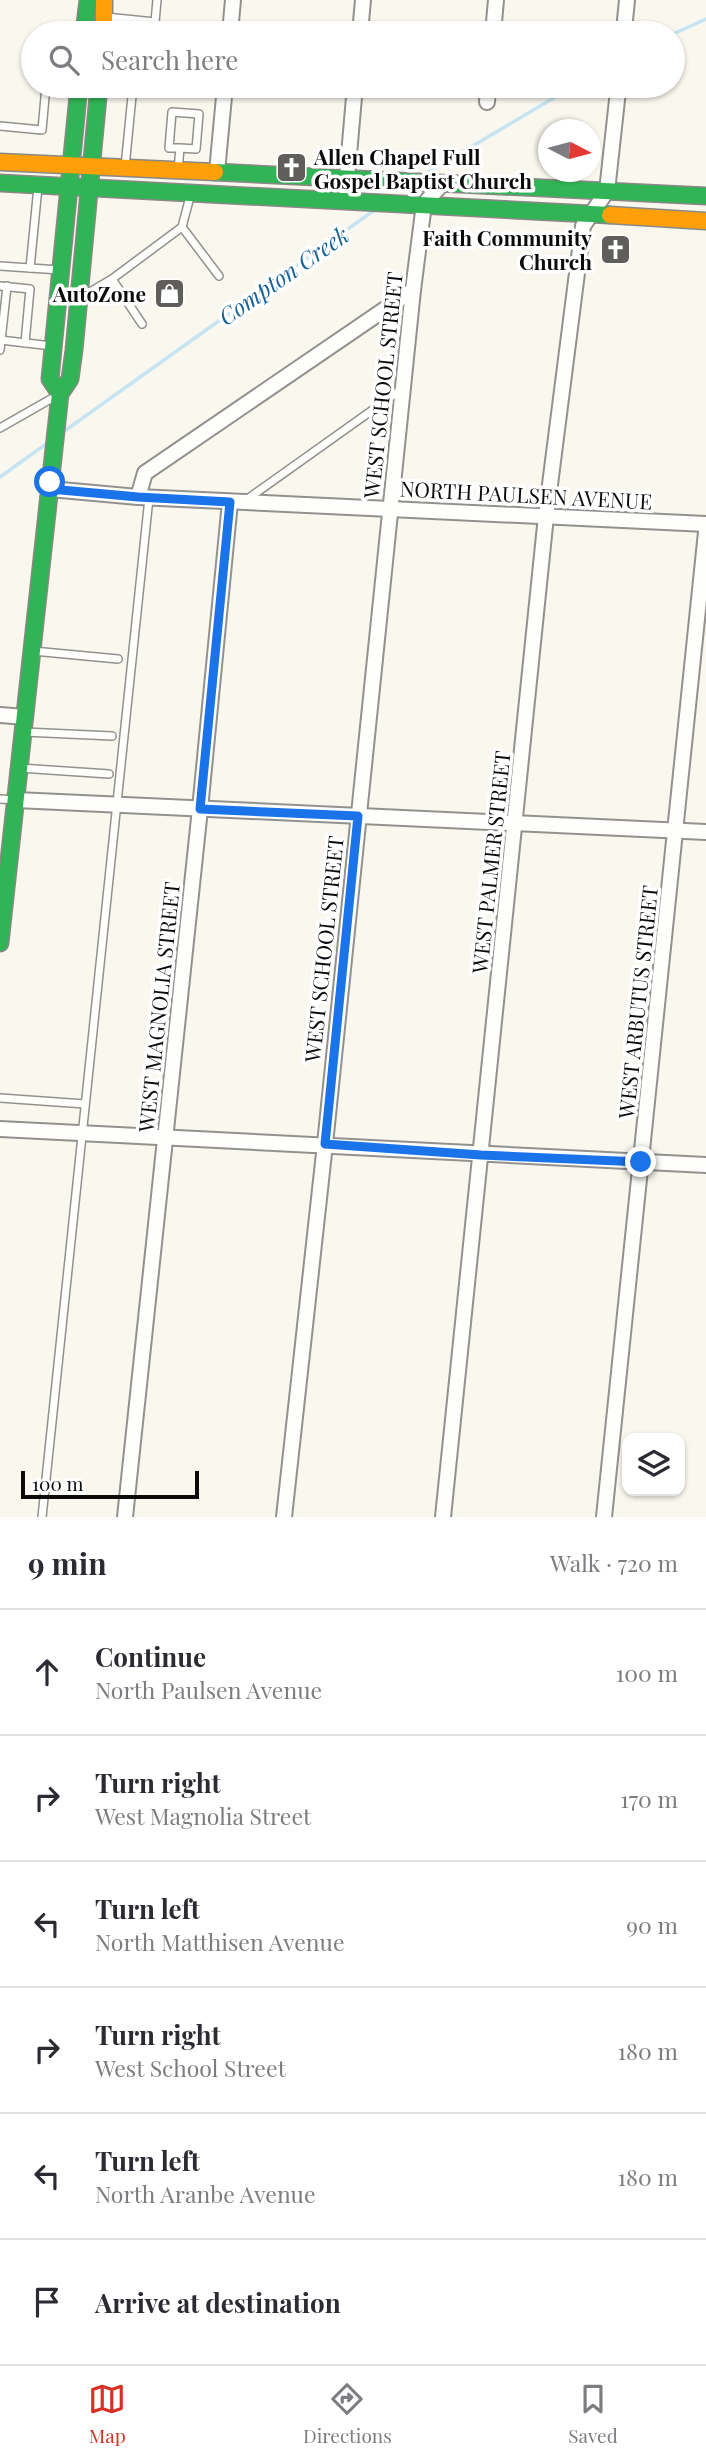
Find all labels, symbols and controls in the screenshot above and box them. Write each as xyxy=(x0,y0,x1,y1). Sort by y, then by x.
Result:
search box xyxy=(21,21,685,98)
icon: search xyxy=(45,41,83,79)
text: Search here xyxy=(101,42,238,77)
north arrow xyxy=(538,119,601,182)
place label: Allen Chapel Full Gospel Baptist Church xyxy=(313,142,532,194)
church icon: Allen Chapel Full Gospel Baptist Church xyxy=(274,151,308,185)
water label: Compton Creek xyxy=(212,219,354,331)
place label: Faith Community Church xyxy=(422,223,592,275)
church icon: Faith Community Church xyxy=(598,232,632,266)
street label: WEST SCHOOL STREET xyxy=(356,270,408,501)
shop icon: AutoZone xyxy=(152,276,186,310)
place label: AutoZone xyxy=(52,279,146,307)
route start xyxy=(34,466,65,497)
street label: NORTH PAULSEN AVENUE xyxy=(399,473,653,515)
street label: WEST PALMER STREET xyxy=(464,749,516,976)
street label: WEST SCHOOL STREET xyxy=(297,834,349,1065)
street label: WEST MAGNOLIA STREET xyxy=(131,880,185,1135)
street label: WEST ARBUTUS STREET xyxy=(611,884,663,1121)
route end xyxy=(625,1146,656,1177)
map controls xyxy=(622,1433,685,1496)
button: layers xyxy=(622,1433,685,1496)
scale bar xyxy=(21,1468,200,1500)
text: 100 m xyxy=(32,1470,83,1496)
text: 9 min xyxy=(28,1543,107,1583)
text: Walk · 720 m xyxy=(550,1547,678,1578)
text: Continue xyxy=(95,1639,206,1674)
icon: ahead xyxy=(28,1653,66,1691)
text: 100 m xyxy=(616,1657,678,1688)
text: North Paulsen Avenue xyxy=(95,1674,322,1705)
text: Turn right xyxy=(95,1765,221,1800)
icon: right xyxy=(28,1779,66,1817)
text: 170 m xyxy=(620,1783,678,1814)
text: West Magnolia Street xyxy=(95,1800,311,1831)
text: Turn left xyxy=(95,1891,200,1926)
icon: left xyxy=(28,1905,66,1943)
text: 90 m xyxy=(626,1909,678,1940)
text: North Matthisen Avenue xyxy=(95,1926,345,1957)
text: Turn right xyxy=(95,2017,221,2052)
icon: right xyxy=(28,2031,66,2069)
text: 180 m xyxy=(618,2035,678,2066)
text: West School Street xyxy=(95,2052,286,2083)
text: Turn left xyxy=(95,2143,200,2178)
icon: left xyxy=(28,2157,66,2195)
text: 180 m xyxy=(618,2161,678,2192)
text: North Aranbe Avenue xyxy=(95,2178,316,2209)
icon: arrive xyxy=(28,2283,66,2321)
text: Arrive at destination xyxy=(95,2285,341,2320)
tab: Map xyxy=(88,2380,126,2448)
tab: Directions xyxy=(303,2380,392,2448)
tab: Saved xyxy=(568,2380,618,2448)

